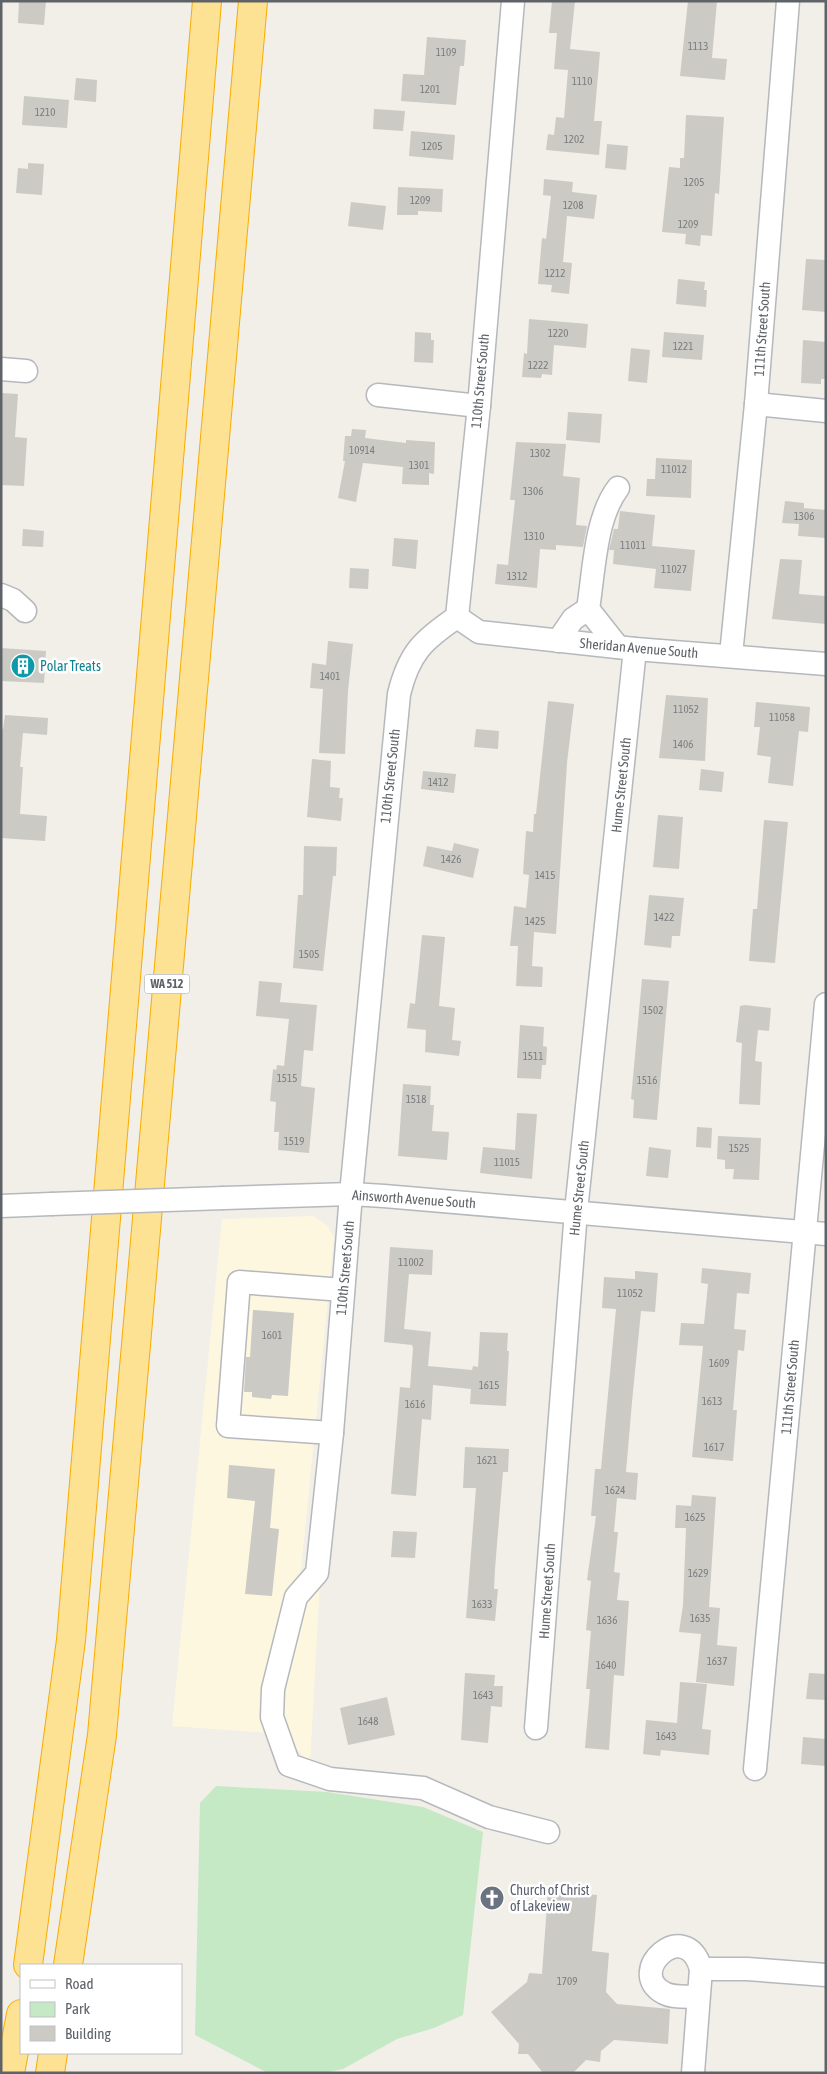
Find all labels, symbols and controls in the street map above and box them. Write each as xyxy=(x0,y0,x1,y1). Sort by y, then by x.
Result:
house number: 1113 xyxy=(688,40,708,52)
house number: 1109 xyxy=(436,46,456,58)
house number: 1110 xyxy=(572,75,592,87)
house number: 1201 xyxy=(420,83,440,95)
house number: 1210 xyxy=(35,106,55,118)
house number: 1202 xyxy=(564,133,584,145)
house number: 1205 xyxy=(422,140,442,152)
house number: 1205 xyxy=(684,176,704,188)
house number: 1209 xyxy=(410,194,430,206)
house number: 1208 xyxy=(563,199,583,211)
house number: 1209 xyxy=(678,218,698,230)
house number: 1212 xyxy=(545,267,565,279)
street label: 111th Street South xyxy=(751,281,773,377)
house number: 1220 xyxy=(548,327,568,339)
street label: 110th Street South xyxy=(468,333,492,429)
house number: 1221 xyxy=(673,340,693,352)
house number: 1222 xyxy=(528,359,548,371)
house number: 10914 xyxy=(349,444,375,456)
house number: 1302 xyxy=(530,447,550,459)
house number: 1301 xyxy=(409,459,429,471)
house number: 11012 xyxy=(661,463,687,475)
house number: 1306 xyxy=(523,485,543,497)
house number: 1306 xyxy=(794,510,814,522)
house number: 1310 xyxy=(524,530,544,542)
house number: 11011 xyxy=(620,539,646,551)
house number: 11027 xyxy=(661,563,687,575)
house number: 1312 xyxy=(507,570,527,582)
street label: Sheridan Avenue South xyxy=(579,635,699,661)
building icon: Polar Treats xyxy=(10,653,36,679)
place label: Polar Treats xyxy=(40,658,101,674)
house number: 1401 xyxy=(320,670,340,682)
house number: 11052 xyxy=(673,703,699,715)
house number: 11058 xyxy=(769,711,795,723)
street label: 110th Street South xyxy=(377,728,403,824)
street label: Hume Street South xyxy=(608,736,634,834)
house number: 1406 xyxy=(673,738,693,750)
house number: 1412 xyxy=(428,776,448,788)
house number: 1426 xyxy=(441,853,461,865)
house number: 1415 xyxy=(535,869,555,881)
house number: 1422 xyxy=(654,911,674,923)
house number: 1425 xyxy=(525,915,545,927)
house number: 1505 xyxy=(299,948,319,960)
road number: WA 512 xyxy=(144,974,190,994)
house number: 1502 xyxy=(643,1004,663,1016)
house number: 1511 xyxy=(523,1050,543,1062)
house number: 1515 xyxy=(277,1072,297,1084)
house number: 1516 xyxy=(637,1074,657,1086)
house number: 1518 xyxy=(406,1093,426,1105)
house number: 1519 xyxy=(284,1135,304,1147)
street label: Hume Street South xyxy=(566,1139,592,1237)
house number: 1525 xyxy=(729,1142,749,1154)
house number: 11015 xyxy=(494,1156,520,1168)
street label: Ainsworth Avenue South xyxy=(352,1187,476,1211)
street label: 110th Street South xyxy=(333,1220,357,1316)
house number: 11002 xyxy=(398,1256,424,1268)
house number: 11052 xyxy=(617,1287,643,1299)
house number: 1601 xyxy=(262,1329,282,1341)
street label: 111th Street South xyxy=(778,1339,802,1435)
house number: 1609 xyxy=(709,1357,729,1369)
house number: 1615 xyxy=(479,1379,499,1391)
house number: 1613 xyxy=(702,1395,722,1407)
house number: 1616 xyxy=(405,1398,425,1410)
house number: 1617 xyxy=(704,1441,724,1453)
house number: 1621 xyxy=(477,1454,497,1466)
house number: 1624 xyxy=(605,1484,625,1496)
house number: 1625 xyxy=(685,1511,705,1523)
street label: Hume Street South xyxy=(536,1543,558,1639)
house number: 1629 xyxy=(688,1567,708,1579)
house number: 1633 xyxy=(472,1598,492,1610)
house number: 1635 xyxy=(690,1612,710,1624)
house number: 1636 xyxy=(597,1614,617,1626)
house number: 1637 xyxy=(707,1655,727,1667)
house number: 1640 xyxy=(596,1659,616,1671)
house number: 1643 xyxy=(473,1689,493,1701)
house number: 1648 xyxy=(358,1715,378,1727)
house number: 1643 xyxy=(656,1730,676,1742)
place label: Church of Christ of Lakeview xyxy=(510,1882,590,1914)
church icon: Church of Christ of Lakeview xyxy=(479,1885,505,1911)
legend xyxy=(20,1964,182,2054)
text: Road xyxy=(65,1975,94,1992)
house number: 1709 xyxy=(557,1975,577,1987)
text: Park xyxy=(65,2000,90,2017)
text: Building xyxy=(65,2025,111,2042)

